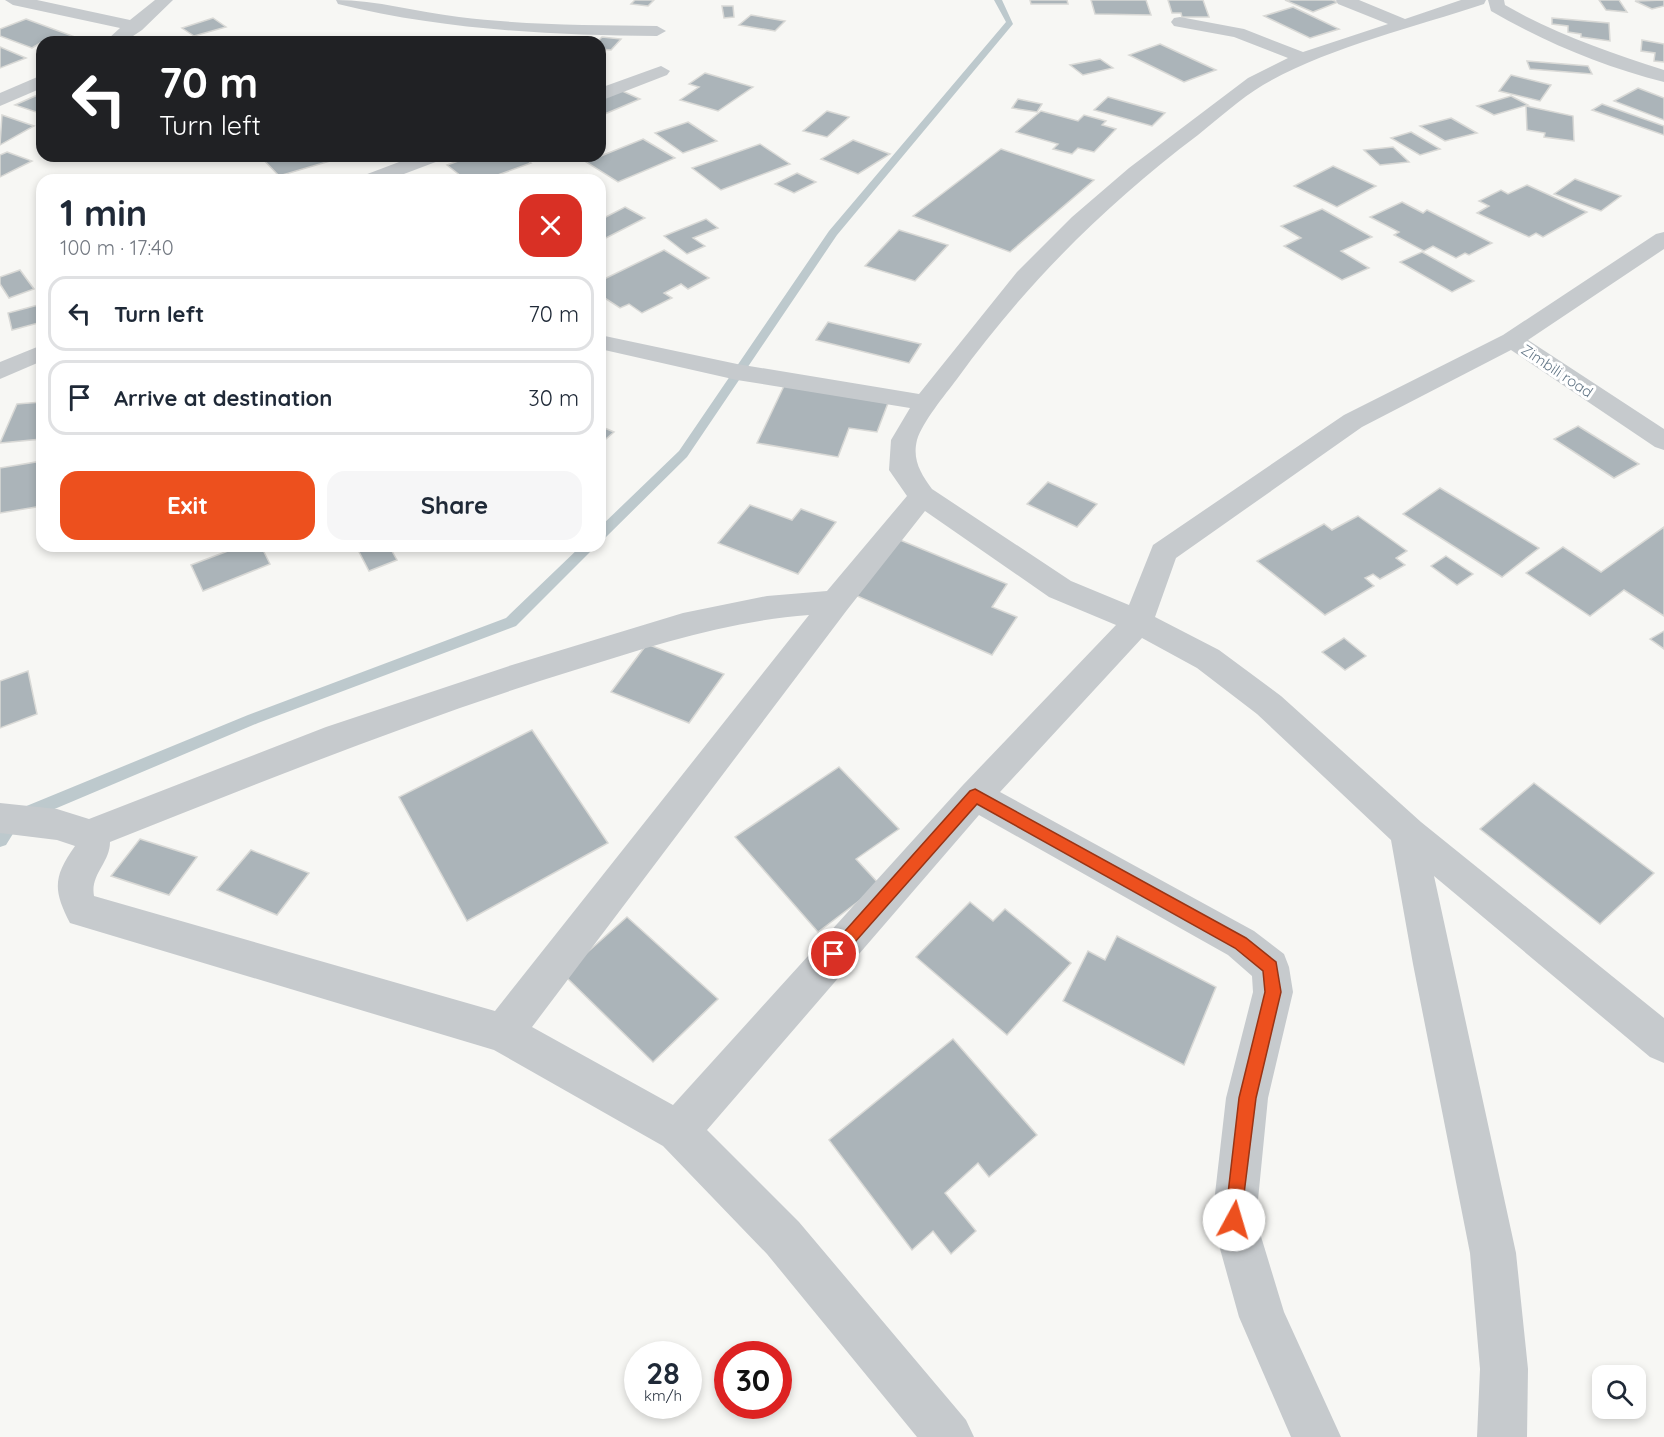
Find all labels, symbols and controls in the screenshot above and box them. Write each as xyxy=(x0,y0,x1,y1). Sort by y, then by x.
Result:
text: 70 m xyxy=(159,56,258,109)
icon: left xyxy=(60,60,138,138)
text: Turn left xyxy=(159,108,261,142)
text: 1 min xyxy=(60,190,147,235)
button: close xyxy=(519,194,582,257)
text: 100 m · 17:40 xyxy=(60,235,174,260)
icon: left xyxy=(63,297,96,330)
text: Turn left xyxy=(114,300,204,328)
text: 70 m xyxy=(529,300,579,328)
street label: Zimbili road xyxy=(1518,340,1597,401)
icon: arrive xyxy=(63,381,96,414)
text: Arrive at destination xyxy=(114,384,332,412)
text: 30 m xyxy=(528,384,579,412)
button: Exit xyxy=(60,471,315,540)
button: Share xyxy=(327,471,582,540)
pin xyxy=(808,928,859,979)
icon: arrive xyxy=(817,937,850,970)
position arrow xyxy=(1202,1188,1266,1252)
speed limit sign: 30 xyxy=(714,1341,792,1419)
text: 28 xyxy=(646,1354,680,1392)
map controls xyxy=(1592,1365,1646,1419)
button: search xyxy=(1592,1365,1646,1419)
text: km/h xyxy=(644,1386,682,1405)

